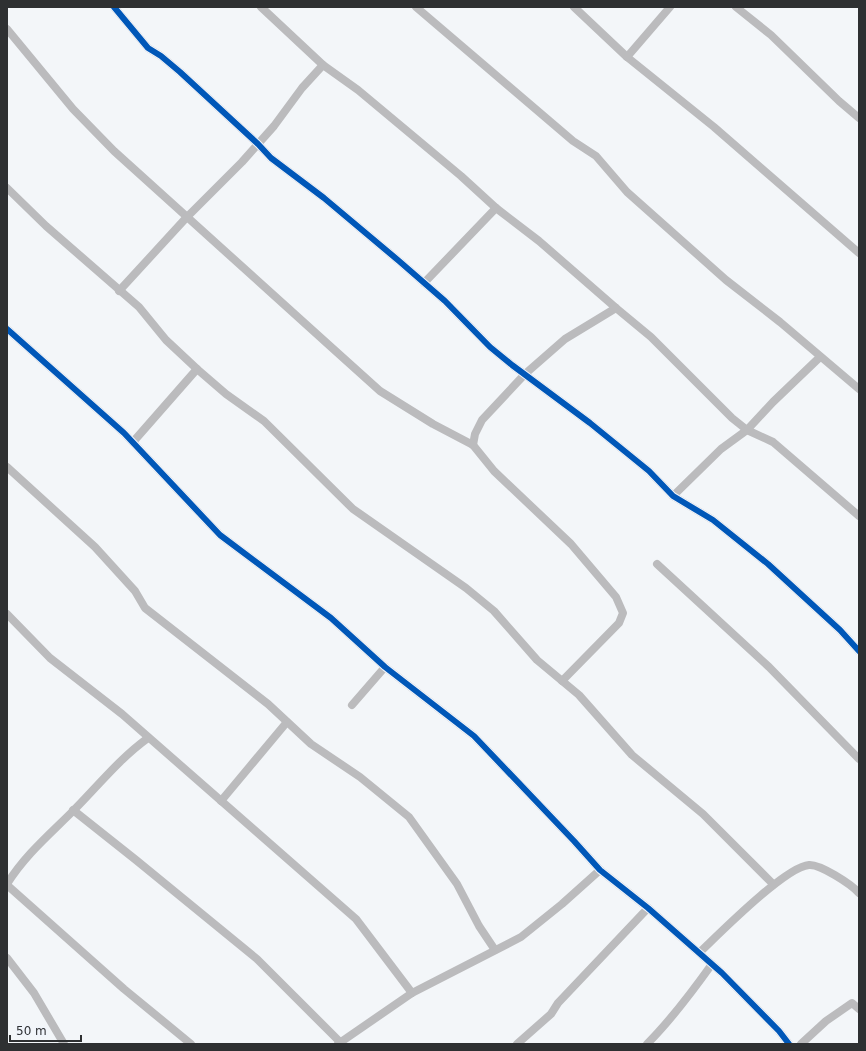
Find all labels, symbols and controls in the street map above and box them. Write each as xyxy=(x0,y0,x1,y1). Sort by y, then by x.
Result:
scale bar xyxy=(10,1017,81,1043)
text: 50 m xyxy=(16,1024,47,1038)

